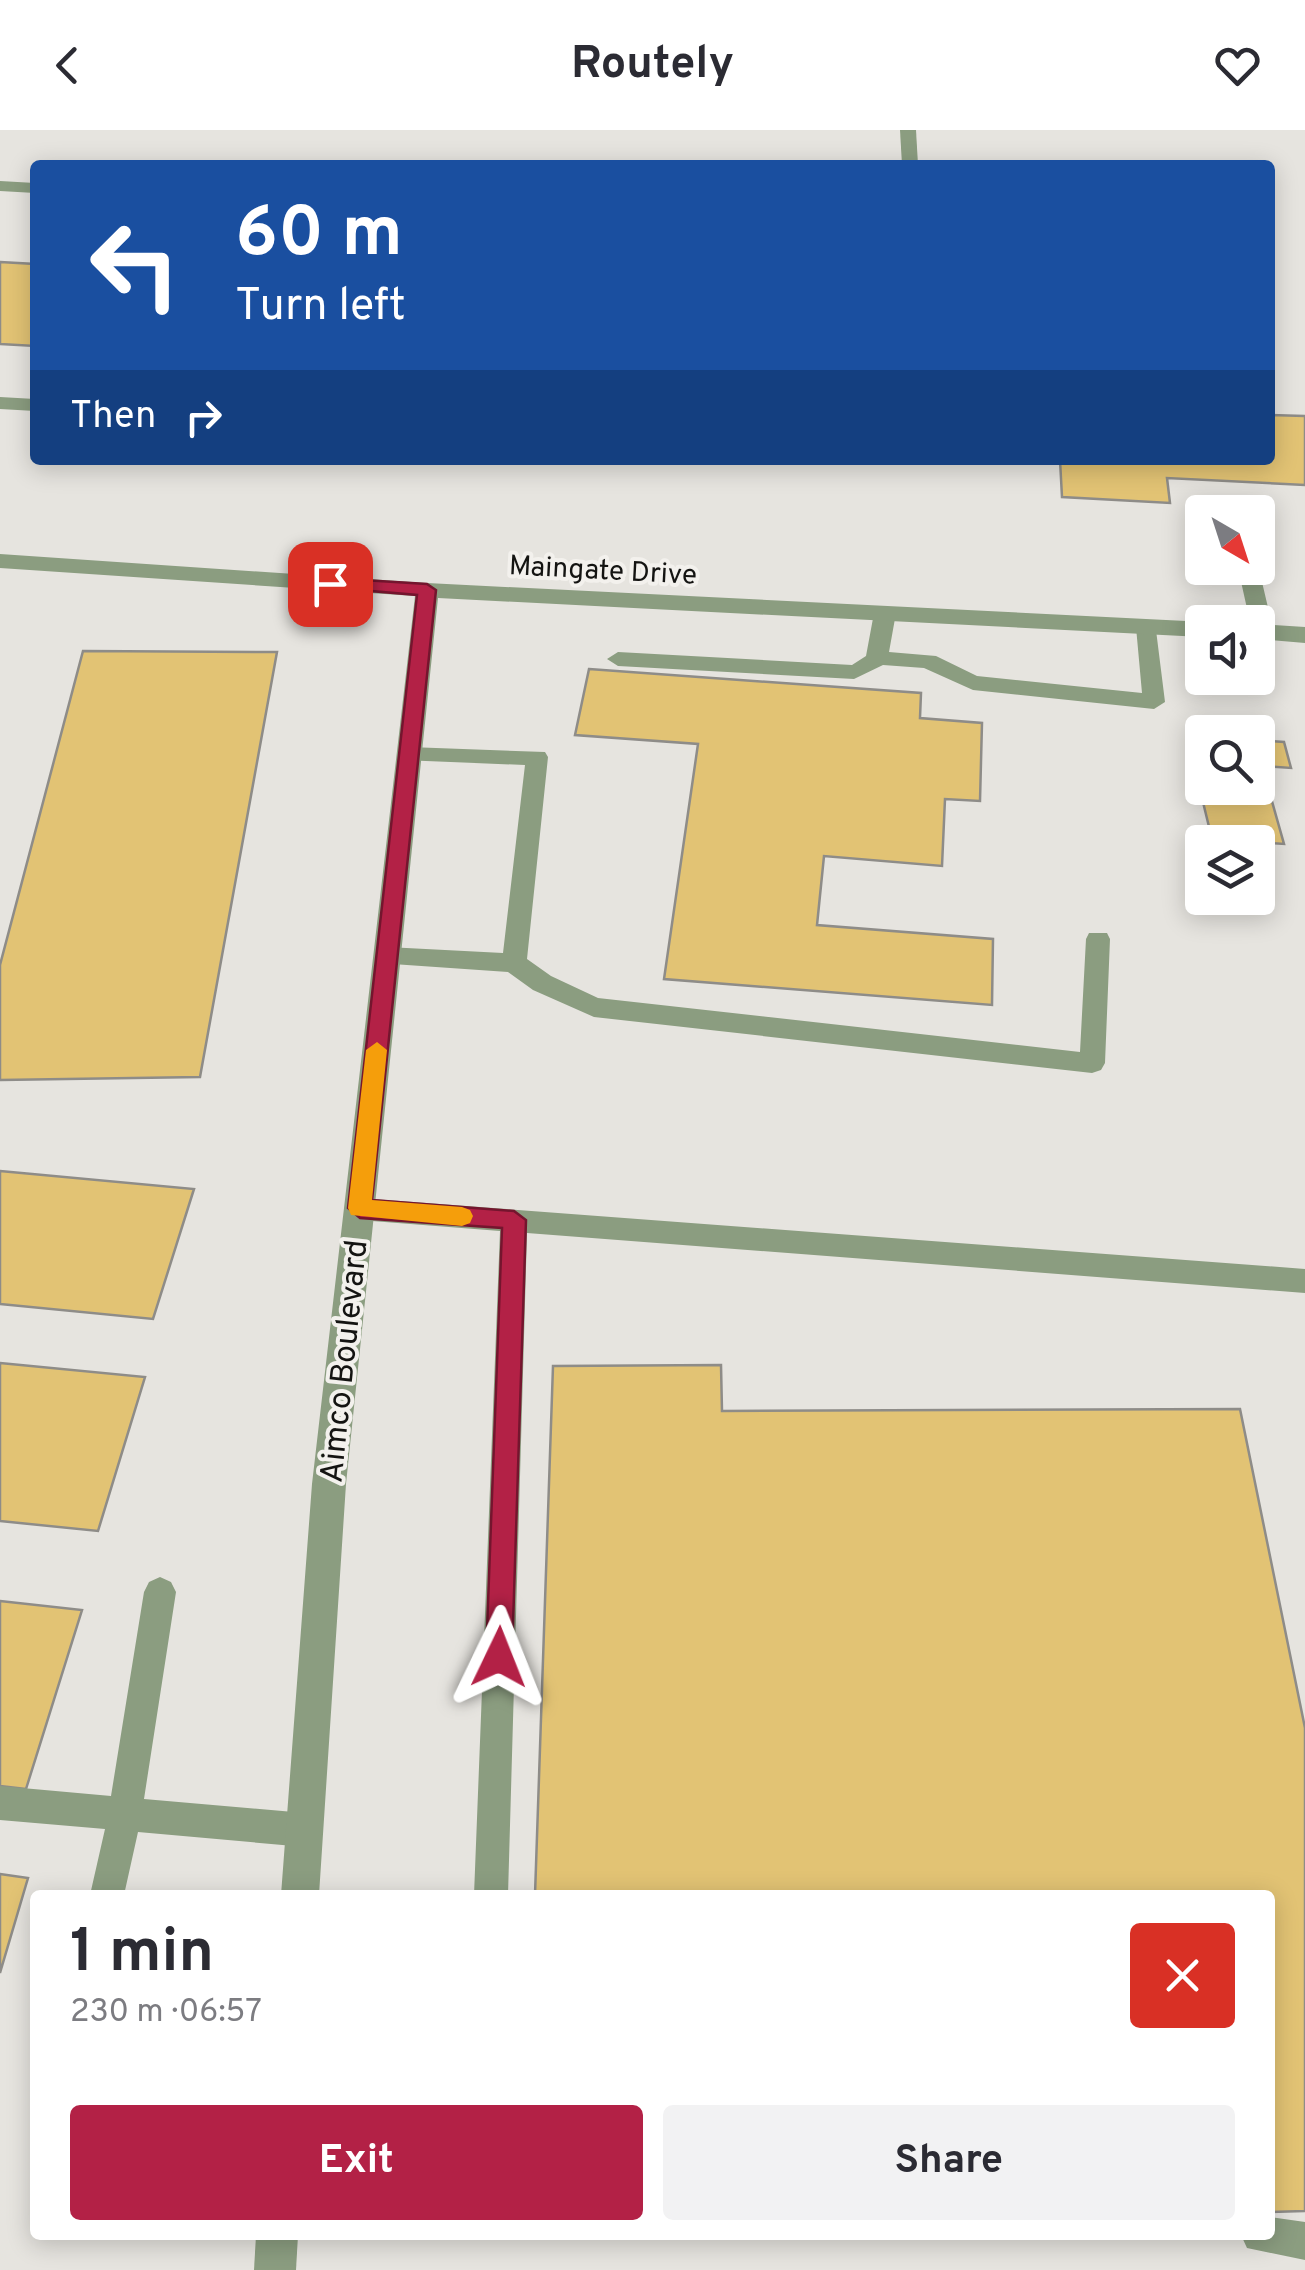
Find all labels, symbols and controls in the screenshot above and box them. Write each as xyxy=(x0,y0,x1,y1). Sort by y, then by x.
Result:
text: Routely xyxy=(571,37,734,94)
icon: back xyxy=(40,38,95,93)
icon: heart xyxy=(1210,38,1265,93)
text: 60 m xyxy=(235,192,403,281)
icon: left xyxy=(70,200,200,330)
text: Turn left xyxy=(235,279,406,336)
icon: right xyxy=(176,390,231,445)
text: Then xyxy=(70,393,156,442)
north arrow xyxy=(1185,495,1275,585)
map controls xyxy=(1185,495,1275,915)
pin xyxy=(288,542,373,627)
street label: Maingate Drive xyxy=(508,549,698,595)
icon: arrive xyxy=(303,557,358,612)
button: sound xyxy=(1185,605,1275,695)
button: search xyxy=(1185,715,1275,805)
button: layers xyxy=(1185,825,1275,915)
street label: Aimco Boulevard xyxy=(313,1238,379,1485)
position arrow xyxy=(447,1605,551,1709)
text: 1 min xyxy=(70,1917,214,1993)
button: close xyxy=(1130,1923,1235,2028)
text: 230 m · 06:57 xyxy=(70,1993,262,2033)
button: Exit xyxy=(70,2105,643,2220)
button: Share xyxy=(663,2105,1235,2220)

